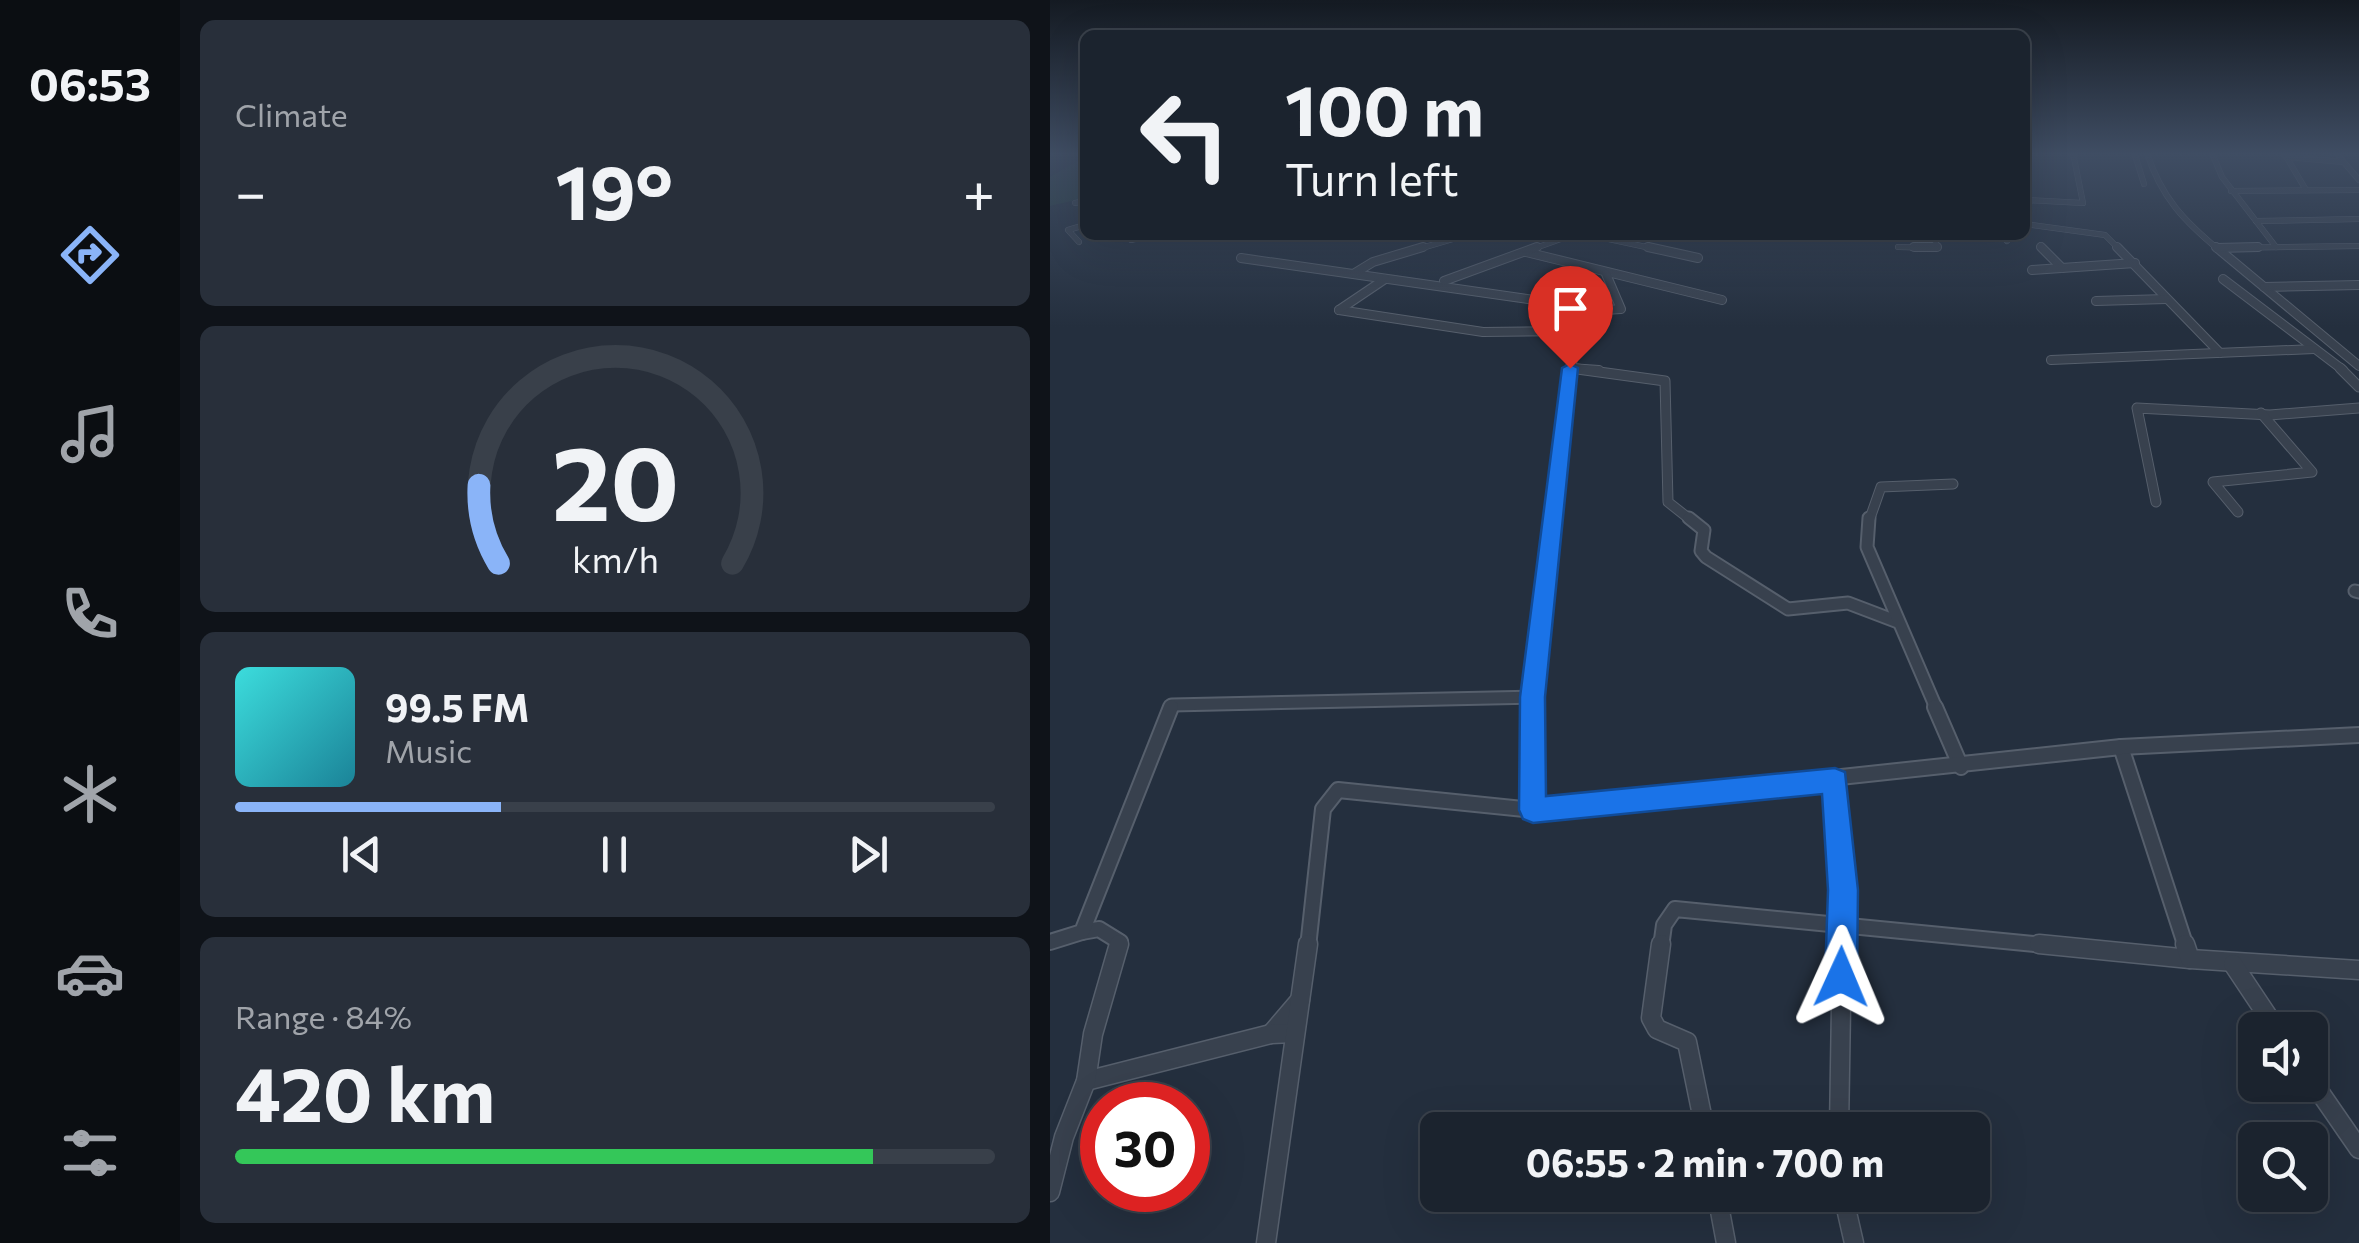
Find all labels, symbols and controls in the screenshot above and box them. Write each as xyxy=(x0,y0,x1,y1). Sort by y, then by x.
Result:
text: 06:53 xyxy=(29,55,151,110)
text: 100 m xyxy=(1285,65,1484,150)
icon: left xyxy=(1120,70,1250,200)
text: Climate xyxy=(235,94,348,134)
text: 19° xyxy=(556,144,673,235)
text: Turn left xyxy=(1285,150,1459,205)
text: − xyxy=(235,157,266,224)
text: + xyxy=(963,157,995,224)
icon: directions xyxy=(55,220,125,290)
pin xyxy=(1528,266,1613,369)
icon: arrive xyxy=(1543,281,1598,336)
icon: music xyxy=(55,399,125,469)
text: 20 xyxy=(551,415,679,542)
text: km/h xyxy=(572,537,658,580)
icon: phone xyxy=(55,579,125,649)
text: 99.5 FM xyxy=(385,683,529,730)
text: Music xyxy=(385,730,472,770)
icon: climate xyxy=(55,759,125,829)
icon: previous xyxy=(334,827,389,882)
icon: pause xyxy=(587,827,642,882)
icon: next xyxy=(841,827,896,882)
position arrow xyxy=(1789,925,1893,1029)
icon: car xyxy=(55,938,125,1008)
text: Range · 84% xyxy=(235,996,412,1036)
map controls xyxy=(2238,1012,2328,1212)
button: sound xyxy=(2238,1012,2328,1102)
text: 420 km xyxy=(235,1046,495,1137)
speed limit sign: 30 xyxy=(1080,1082,1210,1212)
icon: filters xyxy=(55,1118,125,1188)
button: search xyxy=(2238,1122,2328,1212)
text: 06:55 · 2 min · 700 m xyxy=(1526,1138,1884,1185)

